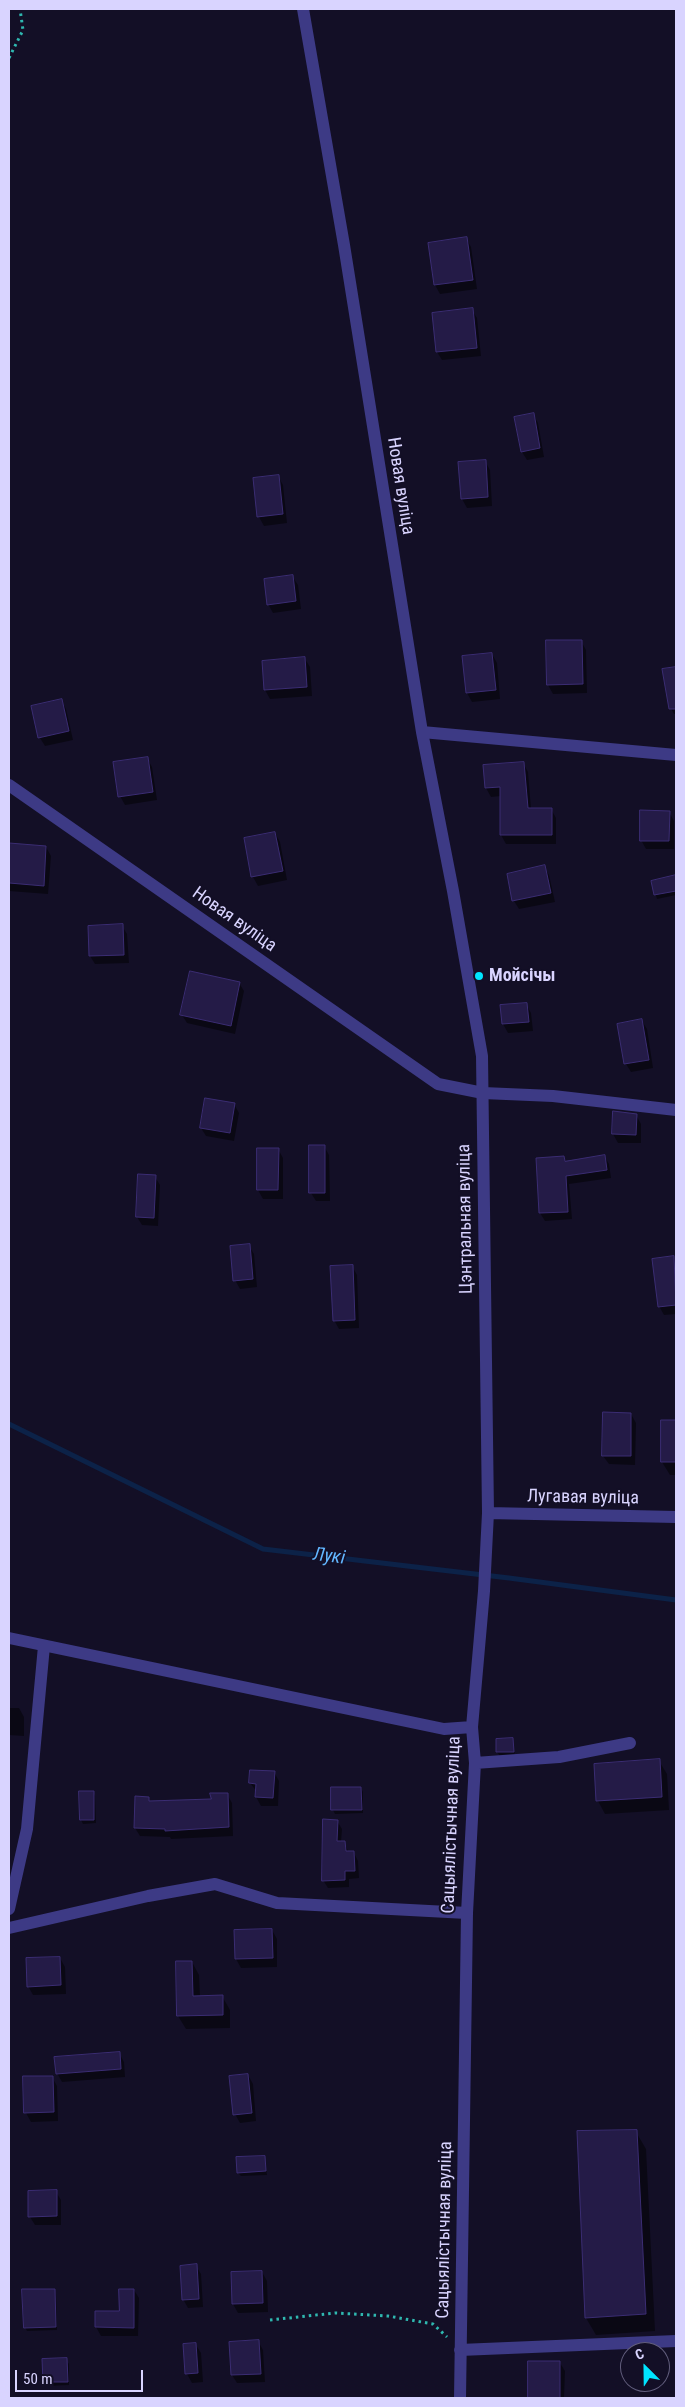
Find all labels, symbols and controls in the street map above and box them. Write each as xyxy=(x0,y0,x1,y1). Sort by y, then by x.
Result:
street label: Новая вуліца xyxy=(382,436,418,536)
street label: Новая вуліца xyxy=(188,883,280,957)
place label: Мойсічы xyxy=(489,965,555,987)
marker: Мойсічы xyxy=(473,970,485,982)
street label: Цэнтральная вуліца xyxy=(454,1144,478,1294)
street label: Лугавая вуліца xyxy=(527,1486,639,1510)
water label: Лукі xyxy=(312,1544,346,1570)
street label: Сацыялістычная вуліца xyxy=(438,1736,466,1914)
street label: Сацыялістычная вуліца xyxy=(433,2141,457,2319)
north arrow xyxy=(620,2342,670,2392)
text: С xyxy=(633,2345,646,2363)
scale bar xyxy=(18,2360,145,2392)
text: 50 m xyxy=(23,2370,53,2388)

